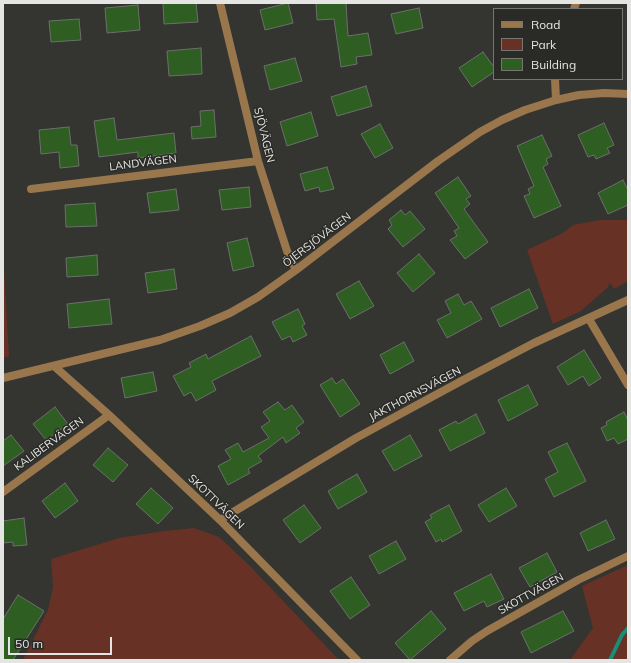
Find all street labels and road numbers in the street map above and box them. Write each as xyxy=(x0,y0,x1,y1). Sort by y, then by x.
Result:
street label: SJÖVÄGEN xyxy=(251,106,277,164)
street label: LANDVÄGEN xyxy=(109,152,177,174)
street label: ÖJERSJÖVÄGEN xyxy=(280,210,354,270)
street label: JAKTHORNSVÄGEN xyxy=(367,364,463,424)
street label: KALIBERVÄGEN xyxy=(12,414,86,474)
street label: SKOTTVÄGEN xyxy=(185,472,247,532)
street label: SKOTTVÄGEN xyxy=(496,571,566,617)

